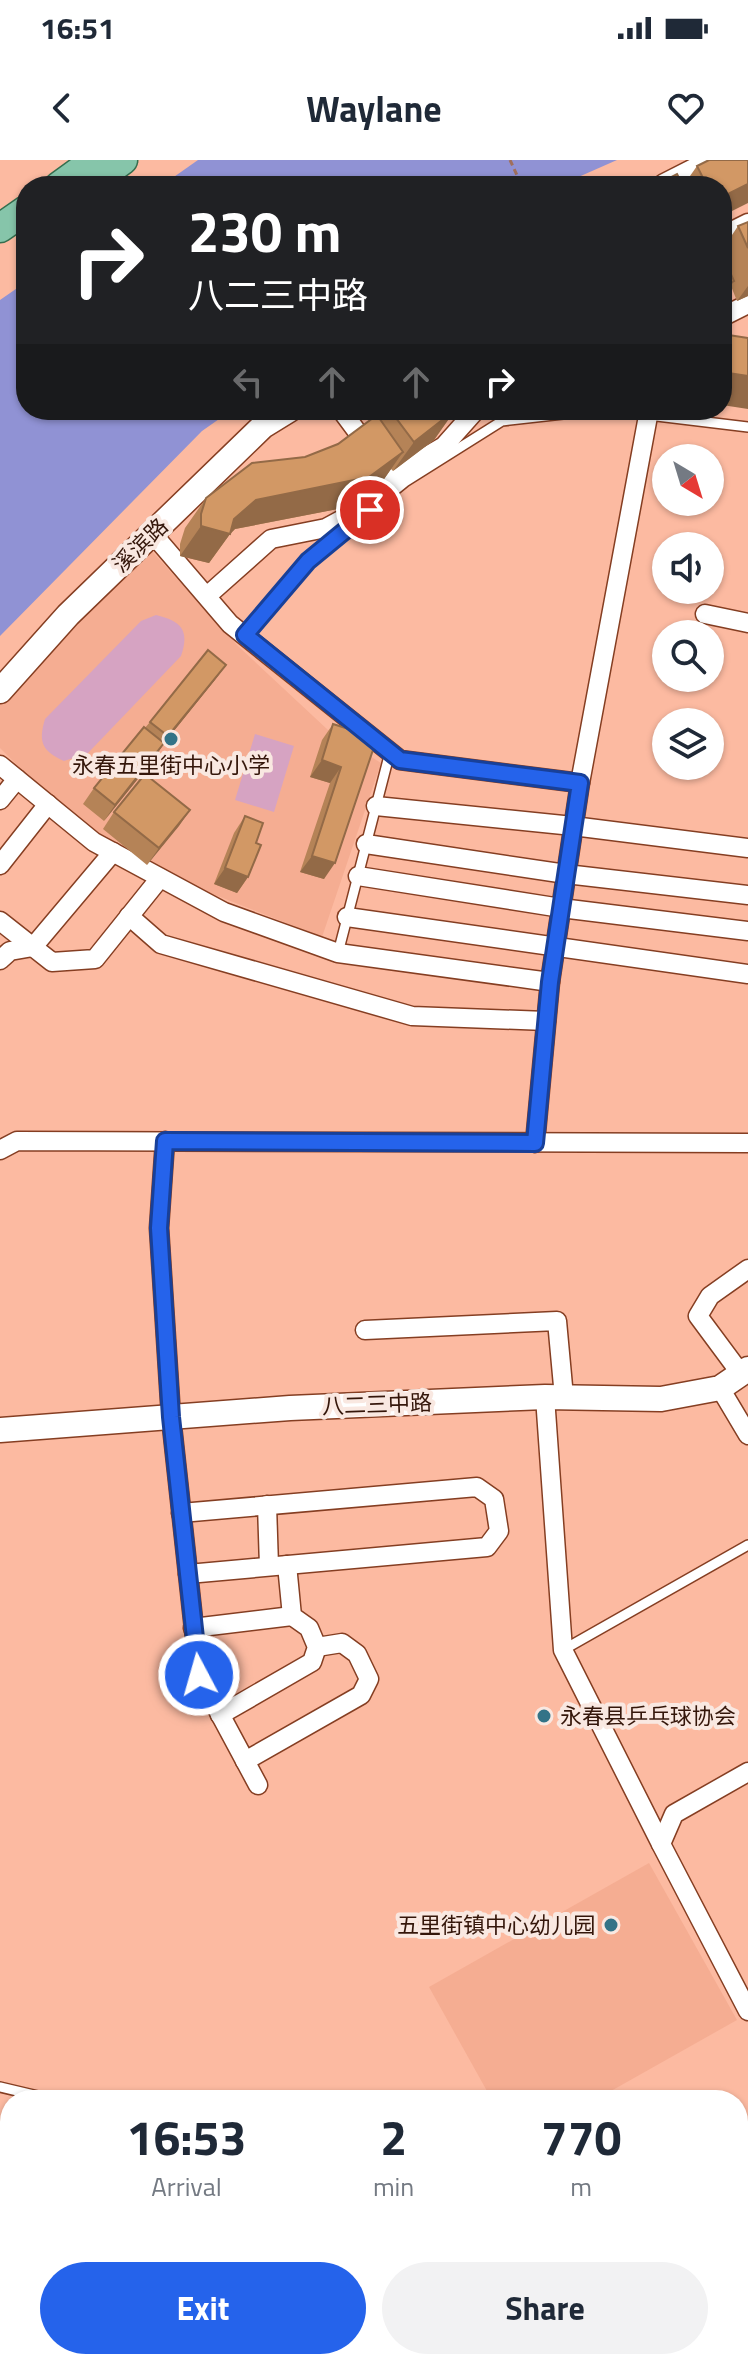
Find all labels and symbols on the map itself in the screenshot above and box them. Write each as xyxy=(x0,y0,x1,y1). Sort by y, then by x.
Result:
north arrow xyxy=(652,444,724,516)
pin xyxy=(336,476,404,544)
street label: 溪滨路 xyxy=(104,510,176,580)
marker: 永春五里街中心小学 xyxy=(162,730,180,748)
place label: 永春五里街中心小学 xyxy=(72,748,270,782)
street label: 八二三中路 xyxy=(321,1385,433,1423)
position arrow xyxy=(157,1633,241,1717)
place label: 永春县乒乓球协会 xyxy=(560,1699,736,1733)
marker: 永春县乒乓球协会 xyxy=(535,1707,553,1725)
place label: 五里街镇中心幼儿园 xyxy=(397,1908,595,1942)
marker: 五里街镇中心幼儿园 xyxy=(602,1916,620,1934)

